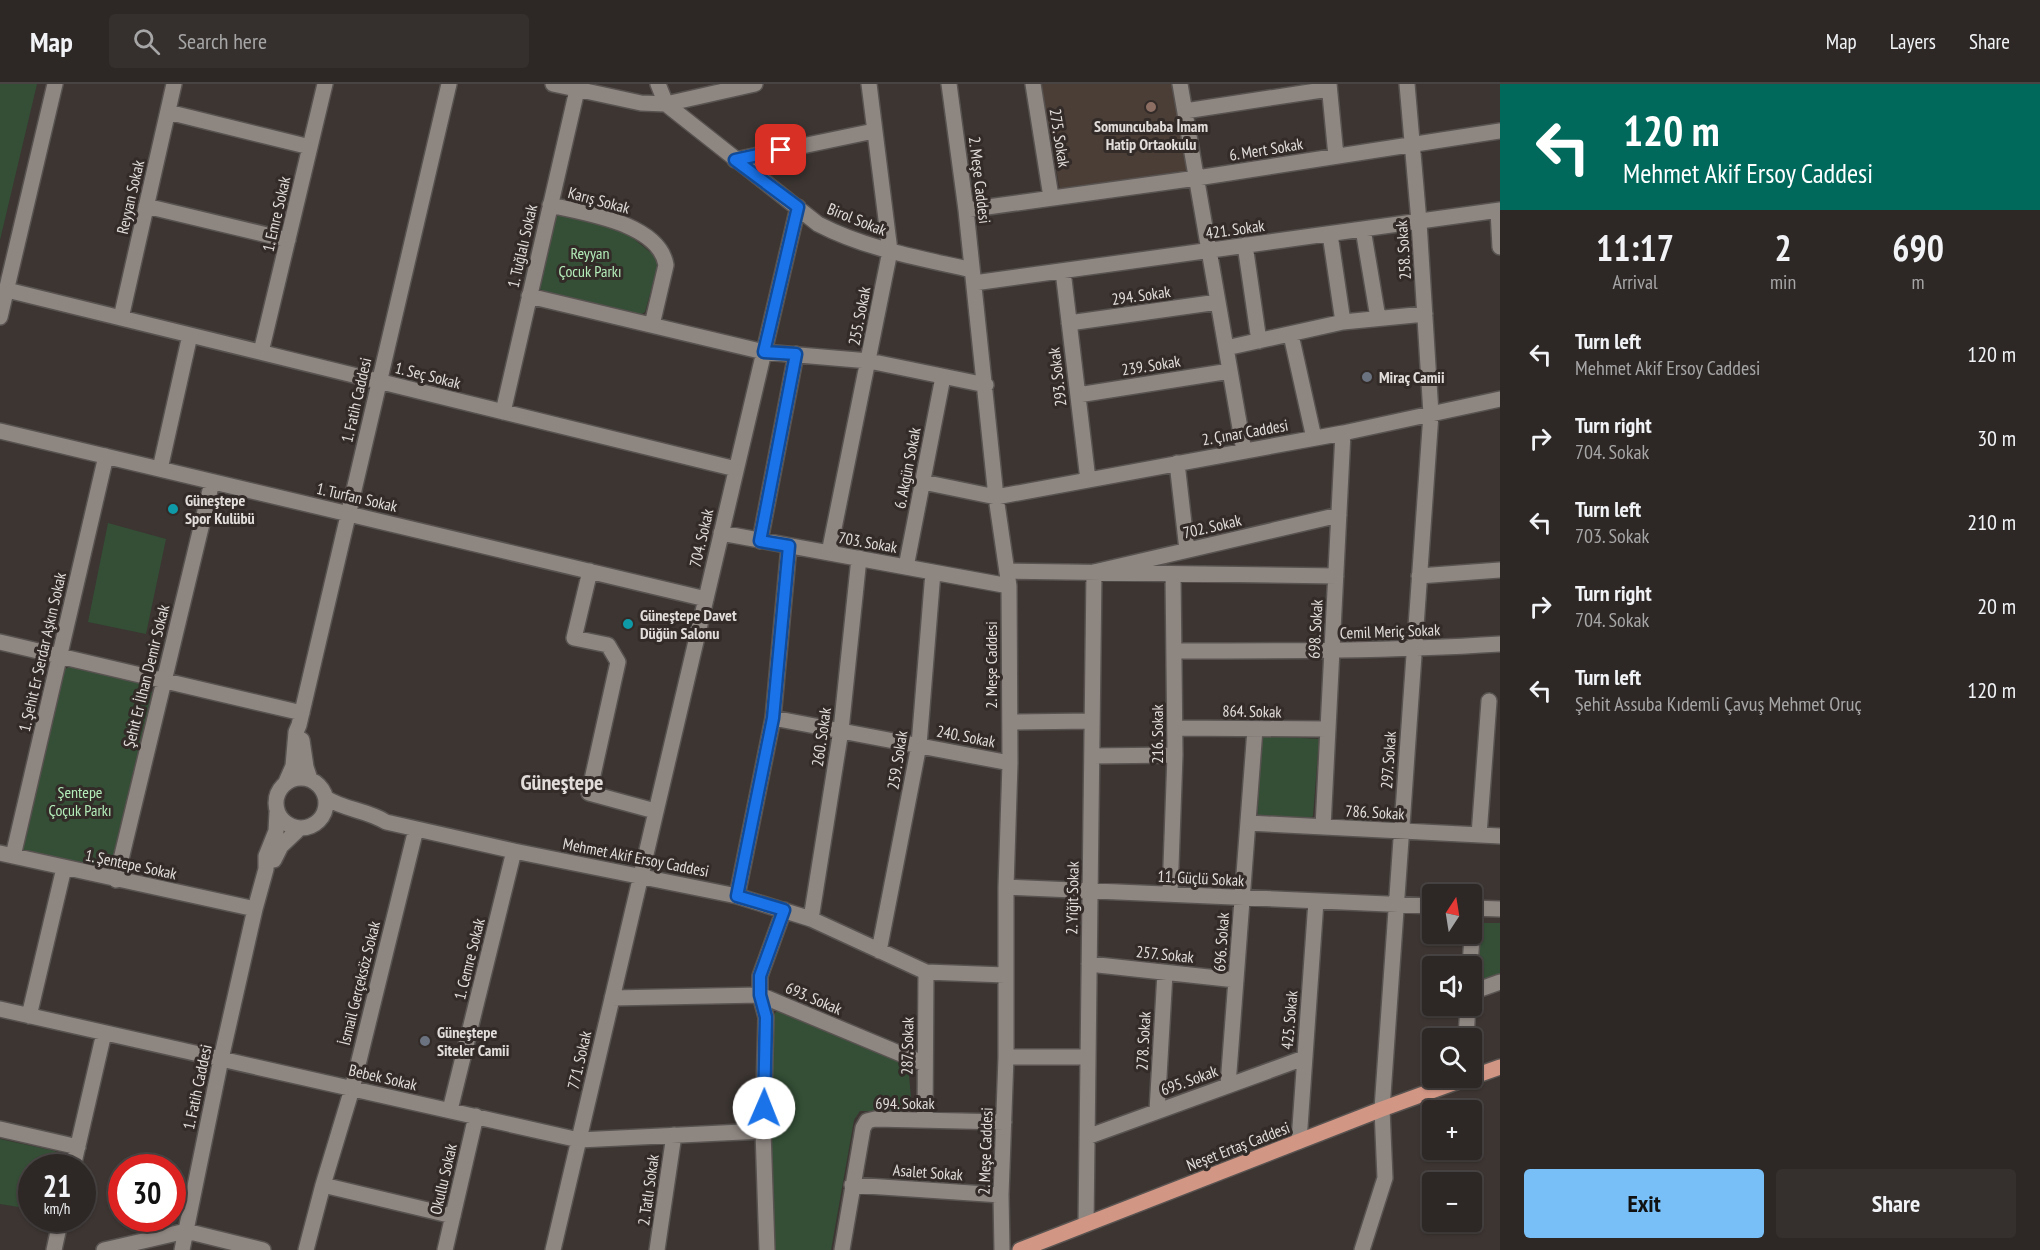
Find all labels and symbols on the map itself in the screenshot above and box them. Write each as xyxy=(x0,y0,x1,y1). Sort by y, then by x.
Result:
marker: Somuncubaba İmam Hatip Ortaokulu xyxy=(1144,100,1158,114)
street label: 275. Sokak xyxy=(1045,107,1075,170)
place label: Somuncubaba İmam Hatip Ortaokulu xyxy=(1094,116,1208,154)
pin xyxy=(755,124,806,175)
street label: 6. Mert Sokak xyxy=(1228,133,1305,165)
street label: 2. Meşe Caddesi xyxy=(965,135,995,225)
street label: Reyyan Sokak xyxy=(112,157,148,236)
street label: 1. Emre Sokak xyxy=(258,174,295,254)
street label: Karış Sokak xyxy=(566,182,633,218)
street label: Birol Sokak xyxy=(825,198,890,240)
street label: 1. Tuğlalı Sokak xyxy=(503,202,541,290)
street label: 421. Sokak xyxy=(1204,215,1267,243)
street label: 258. Sokak xyxy=(1391,219,1415,280)
park label: Reyyan Çocuk Parkı xyxy=(559,243,621,281)
street label: 294. Sokak xyxy=(1110,281,1173,309)
street label: 255. Sokak xyxy=(844,284,875,347)
street label: 293. Sokak xyxy=(1043,346,1071,408)
street label: 239. Sokak xyxy=(1120,350,1183,380)
street label: 1. Fatih Caddesi xyxy=(337,356,375,444)
street label: 1. Seç Sokak xyxy=(393,357,464,393)
place label: Miraç Camii xyxy=(1379,367,1445,387)
marker: Miraç Camii xyxy=(1360,370,1374,384)
street label: 2. Çınar Caddesi xyxy=(1200,415,1290,449)
street label: 6. Akgün Sokak xyxy=(889,425,925,510)
street label: 1. Turfan Sokak xyxy=(315,478,400,516)
place label: Güneştepe Spor Kulübü xyxy=(185,490,255,528)
marker: Güneştepe Spor Kulübü xyxy=(166,502,180,516)
street label: 704. Sokak xyxy=(685,506,718,569)
street label: 702. Sokak xyxy=(1181,509,1244,542)
street label: 703. Sokak xyxy=(837,527,900,557)
street label: 1. Şehit Er Serdar Aşkın Sokak xyxy=(14,570,70,734)
street label: 698. Sokak xyxy=(1303,598,1327,659)
street label: Şehit Er İlhan Demir Sokak xyxy=(119,602,174,750)
place label: Güneştepe Davet Düğün Salonu xyxy=(640,605,737,643)
marker: Güneştepe Davet Düğün Salonu xyxy=(621,617,635,631)
street label: Cemil Meriç Sokak xyxy=(1339,619,1441,643)
street label: 2. Meşe Caddesi xyxy=(981,621,1001,709)
street label: 864. Sokak xyxy=(1222,700,1283,722)
street label: 216. Sokak xyxy=(1147,704,1167,764)
street label: 260. Sokak xyxy=(807,705,835,768)
street label: 240. Sokak xyxy=(935,721,998,752)
street label: 259. Sokak xyxy=(882,728,912,791)
street label: 297. Sokak xyxy=(1376,730,1400,790)
district label: Güneştepe xyxy=(521,768,603,796)
park label: Şentepe Çoçuk Parkı xyxy=(49,782,111,820)
street label: 786. Sokak xyxy=(1345,800,1406,824)
street label: Mehmet Akif Ersoy Caddesi xyxy=(561,833,711,881)
street label: 1. Şentepe Sokak xyxy=(83,845,179,884)
street label: 2. Yiğit Sokak xyxy=(1061,860,1083,935)
street label: 11. Güçlü Sokak xyxy=(1157,866,1246,890)
north arrow xyxy=(1422,884,1482,944)
street label: 696. Sokak xyxy=(1209,911,1233,972)
street label: 1. Cemre Sokak xyxy=(449,915,489,1002)
street label: İsmail Gerçeksöz Sokak xyxy=(334,918,384,1047)
street label: 257. Sokak xyxy=(1135,941,1196,967)
street label: 693. Sokak xyxy=(783,977,846,1019)
street label: 425. Sokak xyxy=(1276,989,1302,1050)
street label: 278. Sokak xyxy=(1131,1010,1155,1071)
street label: 287. Sokak xyxy=(896,1016,918,1075)
place label: Güneştepe Siteler Camii xyxy=(437,1022,510,1060)
street label: 771. Sokak xyxy=(563,1028,596,1091)
marker: Güneştepe Siteler Camii xyxy=(418,1034,432,1048)
street label: 1. Fatih Caddesi xyxy=(178,1043,216,1131)
street label: Bebek Sokak xyxy=(347,1059,420,1095)
street label: 695. Sokak xyxy=(1158,1060,1221,1100)
position arrow xyxy=(732,1076,796,1140)
street label: 694. Sokak xyxy=(875,1093,935,1113)
street label: 2. Meşe Caddesi xyxy=(973,1107,997,1195)
street label: Neşet Ertaş Caddesi xyxy=(1183,1117,1293,1175)
street label: Okullu Sokak xyxy=(425,1141,461,1216)
street label: 2. Tatlı Sokak xyxy=(633,1152,663,1227)
speed limit sign: 30 xyxy=(108,1154,186,1232)
street label: Asalet Sokak xyxy=(892,1160,964,1184)

